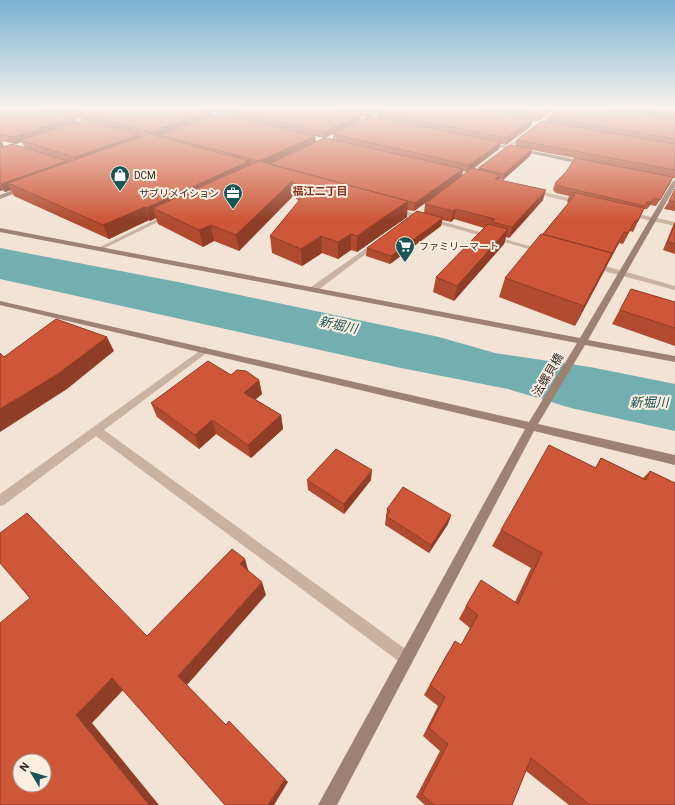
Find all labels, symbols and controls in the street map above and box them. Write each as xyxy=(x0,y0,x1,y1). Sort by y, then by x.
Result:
shop icon: DCM xyxy=(109,164,131,192)
place label: DCM xyxy=(134,170,156,181)
office icon: サブリメイション xyxy=(222,182,244,210)
district label: 福江二丁目 xyxy=(293,185,348,198)
place label: サブリメイション xyxy=(139,188,219,199)
supermarket icon: ファミリーマート xyxy=(394,235,416,263)
place label: ファミリーマート xyxy=(419,241,499,252)
water label: 新堀川 xyxy=(317,314,361,337)
street label: 法螺貝橋 xyxy=(530,351,566,399)
water label: 新堀川 xyxy=(629,395,670,410)
north arrow xyxy=(12,753,52,793)
text: N xyxy=(17,760,32,774)

